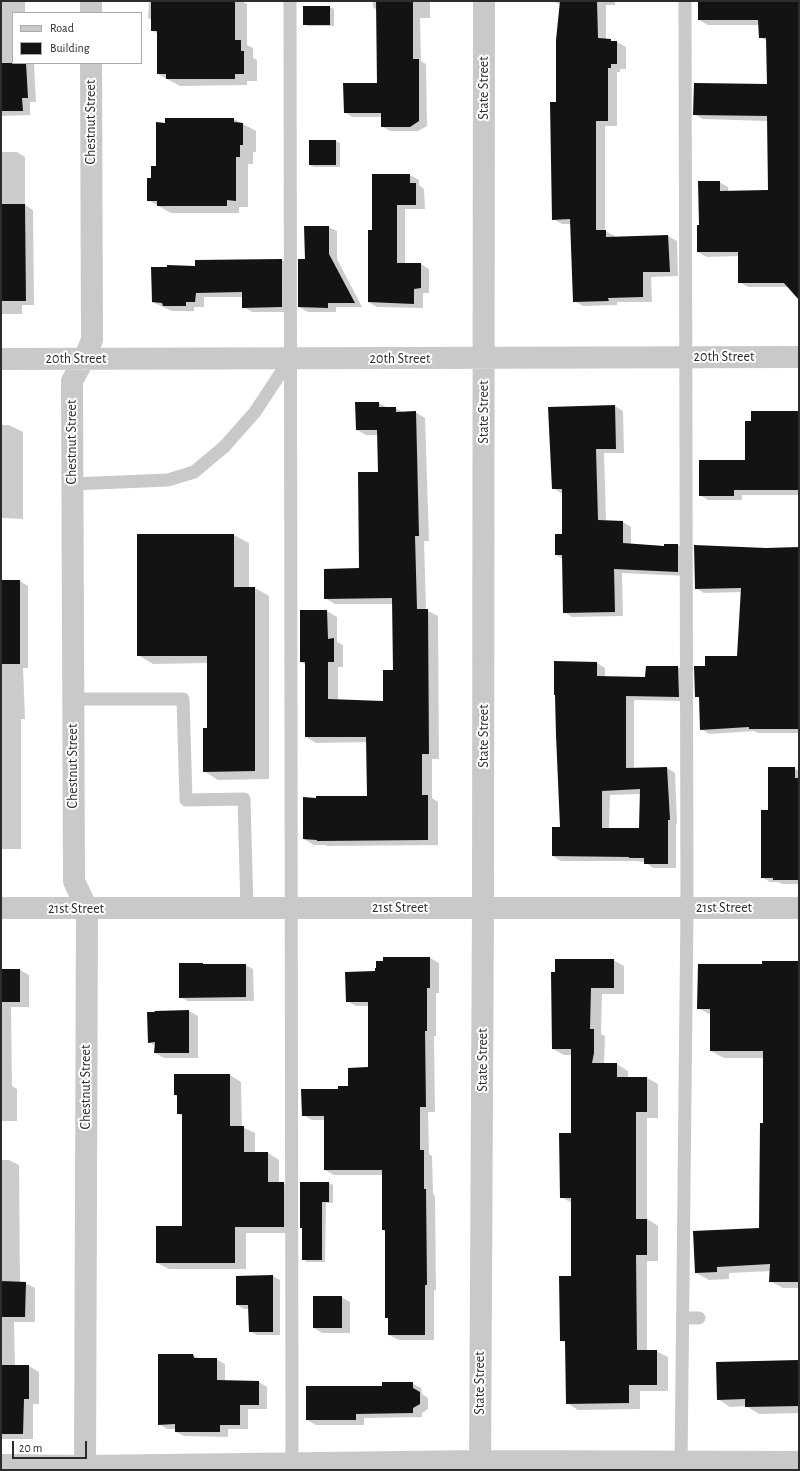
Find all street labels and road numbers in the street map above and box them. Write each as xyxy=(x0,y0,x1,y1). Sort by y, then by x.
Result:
street label: State Street xyxy=(476,56,492,120)
street label: Chestnut Street xyxy=(83,80,99,164)
street label: 20th Street xyxy=(694,349,754,365)
street label: 20th Street xyxy=(46,351,106,367)
street label: 20th Street xyxy=(370,351,430,367)
street label: State Street xyxy=(476,380,492,444)
street label: Chestnut Street xyxy=(64,400,80,484)
street label: State Street xyxy=(476,704,492,768)
street label: Chestnut Street xyxy=(65,724,81,808)
street label: 21st Street xyxy=(372,900,428,916)
street label: 21st Street xyxy=(696,900,752,916)
street label: 21st Street xyxy=(48,901,104,917)
street label: State Street xyxy=(475,1028,491,1092)
street label: Chestnut Street xyxy=(78,1045,94,1129)
street label: State Street xyxy=(472,1351,488,1415)

